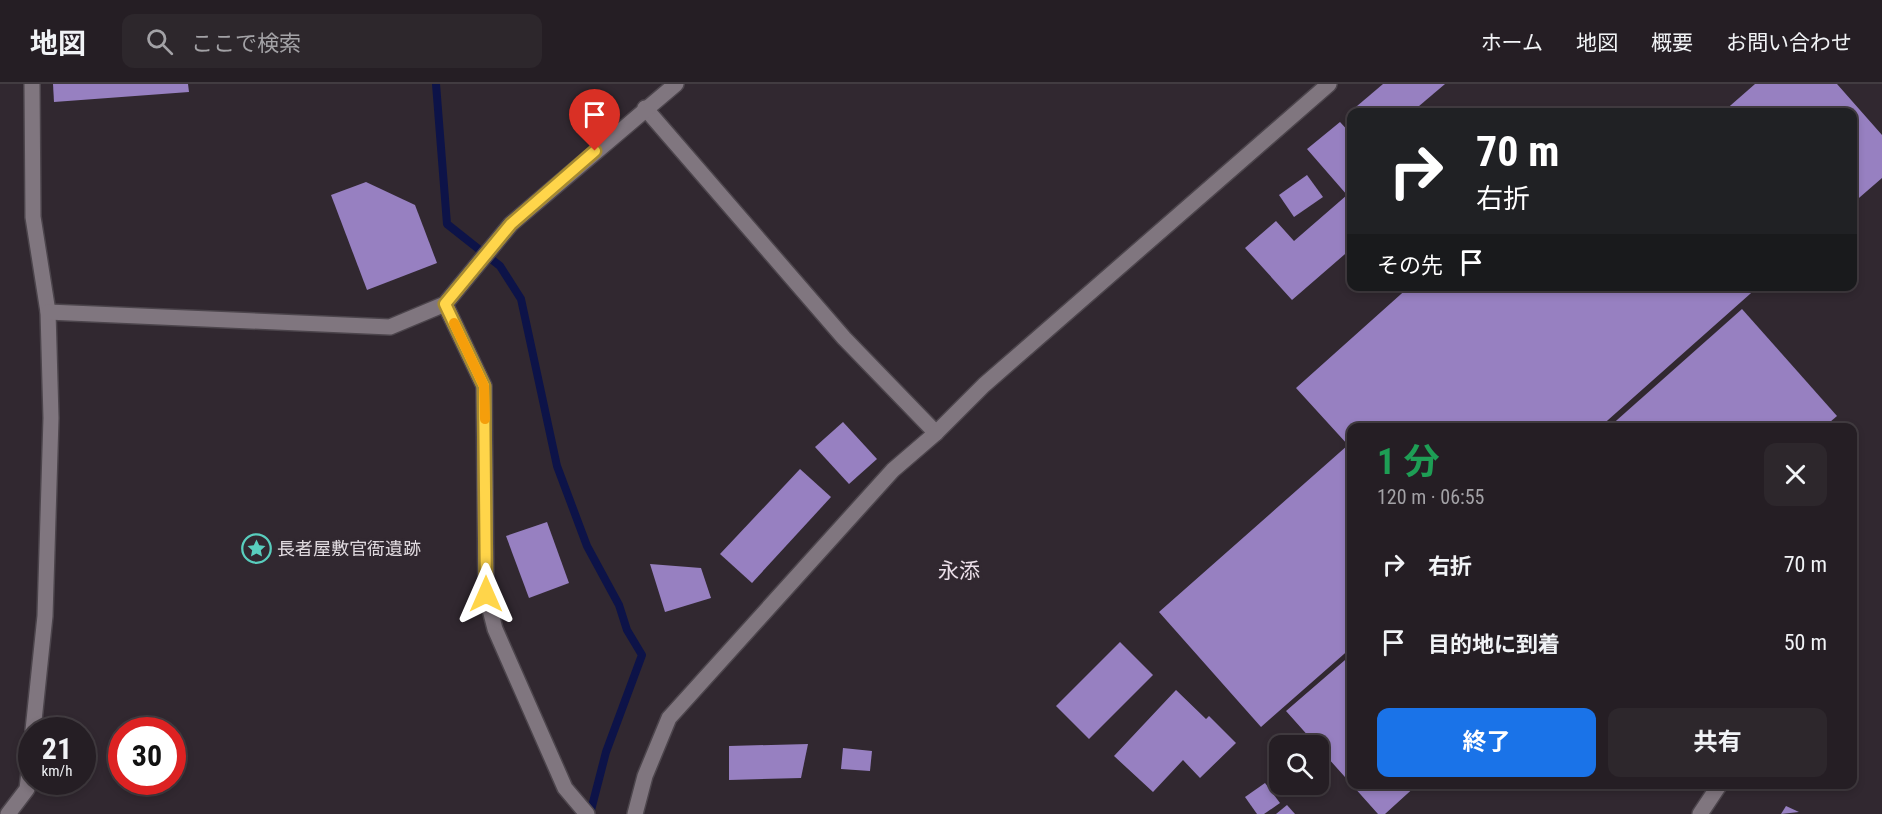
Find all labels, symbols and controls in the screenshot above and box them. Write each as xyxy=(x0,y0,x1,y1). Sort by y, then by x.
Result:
search box xyxy=(122,14,542,68)
icon: search xyxy=(143,25,176,58)
text: 地図 xyxy=(30,27,86,60)
text: ここで検索 xyxy=(191,31,301,56)
text: ホーム xyxy=(1481,31,1543,55)
text: 地図 xyxy=(1576,31,1618,55)
text: 概要 xyxy=(1651,31,1693,55)
text: お問い合わせ xyxy=(1726,31,1852,55)
pin xyxy=(569,89,620,151)
icon: arrive xyxy=(578,98,611,131)
text: 70 m xyxy=(1476,127,1559,176)
icon: right xyxy=(1377,132,1455,210)
text: 右折 xyxy=(1476,183,1530,215)
icon: arrive xyxy=(1455,246,1488,279)
text: その先 xyxy=(1377,253,1443,278)
text: 1 分 xyxy=(1377,441,1440,483)
button: close xyxy=(1764,443,1827,506)
text: 120 m · 06:55 xyxy=(1377,485,1484,509)
place icon: 長者屋敷官衙遺跡 xyxy=(240,533,272,565)
place label: 長者屋敷官衙遺跡 xyxy=(277,538,421,559)
icon: right xyxy=(1377,548,1410,581)
text: 70 m xyxy=(1784,552,1827,577)
text: 右折 xyxy=(1428,554,1472,579)
district label: 永添 xyxy=(938,559,980,583)
position arrow xyxy=(454,562,518,626)
icon: arrive xyxy=(1377,626,1410,659)
text: 50 m xyxy=(1784,630,1827,655)
text: 目的地に到着 xyxy=(1428,632,1560,657)
button: 終了 xyxy=(1377,708,1596,777)
button: 共有 xyxy=(1608,708,1827,777)
speed limit sign: 30 xyxy=(108,717,186,795)
text: 21 xyxy=(42,731,72,766)
map controls xyxy=(1269,735,1329,795)
button: search xyxy=(1269,735,1329,795)
text: km/h xyxy=(42,762,72,780)

